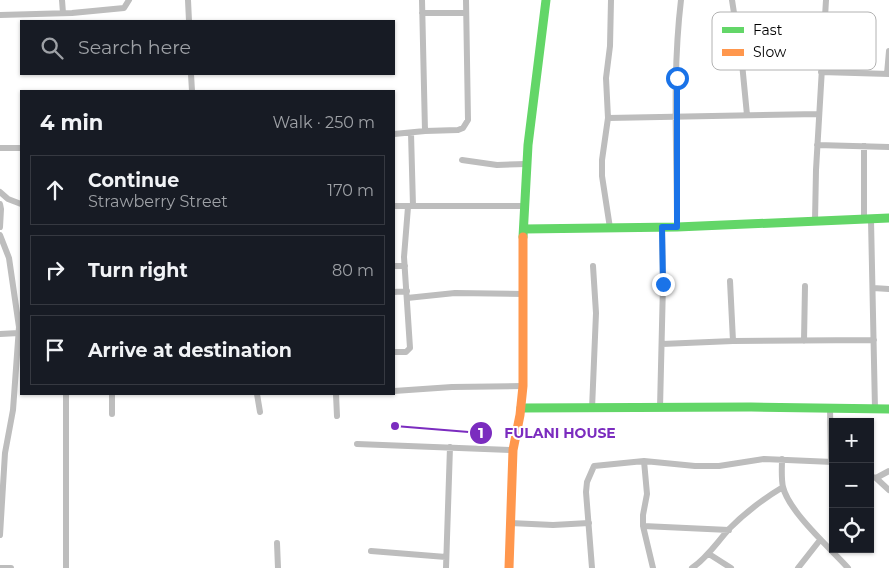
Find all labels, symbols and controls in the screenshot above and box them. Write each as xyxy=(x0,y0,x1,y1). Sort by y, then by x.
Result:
legend xyxy=(712,12,876,70)
search box xyxy=(20,20,395,75)
text: Fast xyxy=(753,21,783,39)
icon: search xyxy=(38,34,66,62)
text: Search here xyxy=(78,36,191,59)
text: Slow xyxy=(753,43,787,61)
route start xyxy=(666,67,689,90)
text: 4 min xyxy=(40,110,103,135)
text: Walk · 250 m xyxy=(272,113,375,132)
text: Continue xyxy=(88,169,179,192)
icon: ahead xyxy=(41,176,69,204)
text: 170 m xyxy=(327,181,374,200)
text: Strawberry Street xyxy=(88,192,228,211)
icon: right xyxy=(41,256,69,284)
text: Turn right xyxy=(88,259,188,282)
text: 80 m xyxy=(332,261,374,280)
route end xyxy=(652,273,675,296)
icon: arrive xyxy=(41,336,69,364)
text: Arrive at destination xyxy=(88,339,292,362)
map controls xyxy=(829,418,874,553)
button: + xyxy=(829,418,874,463)
callout: FULANI HOUSE xyxy=(469,419,625,448)
text: 1 xyxy=(478,423,484,442)
text: FULANI HOUSE xyxy=(504,424,616,442)
button: − xyxy=(829,463,874,508)
button: locate xyxy=(829,508,874,553)

